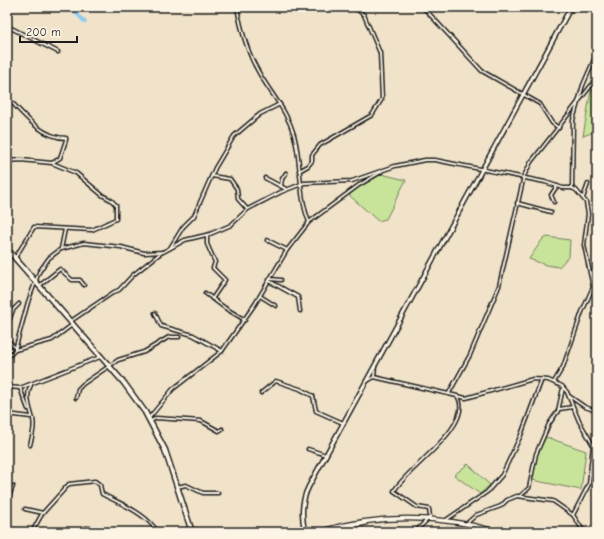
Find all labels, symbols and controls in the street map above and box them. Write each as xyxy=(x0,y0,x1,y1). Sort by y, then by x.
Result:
scale bar xyxy=(20,18,77,44)
text: 200 m xyxy=(26,25,61,39)

